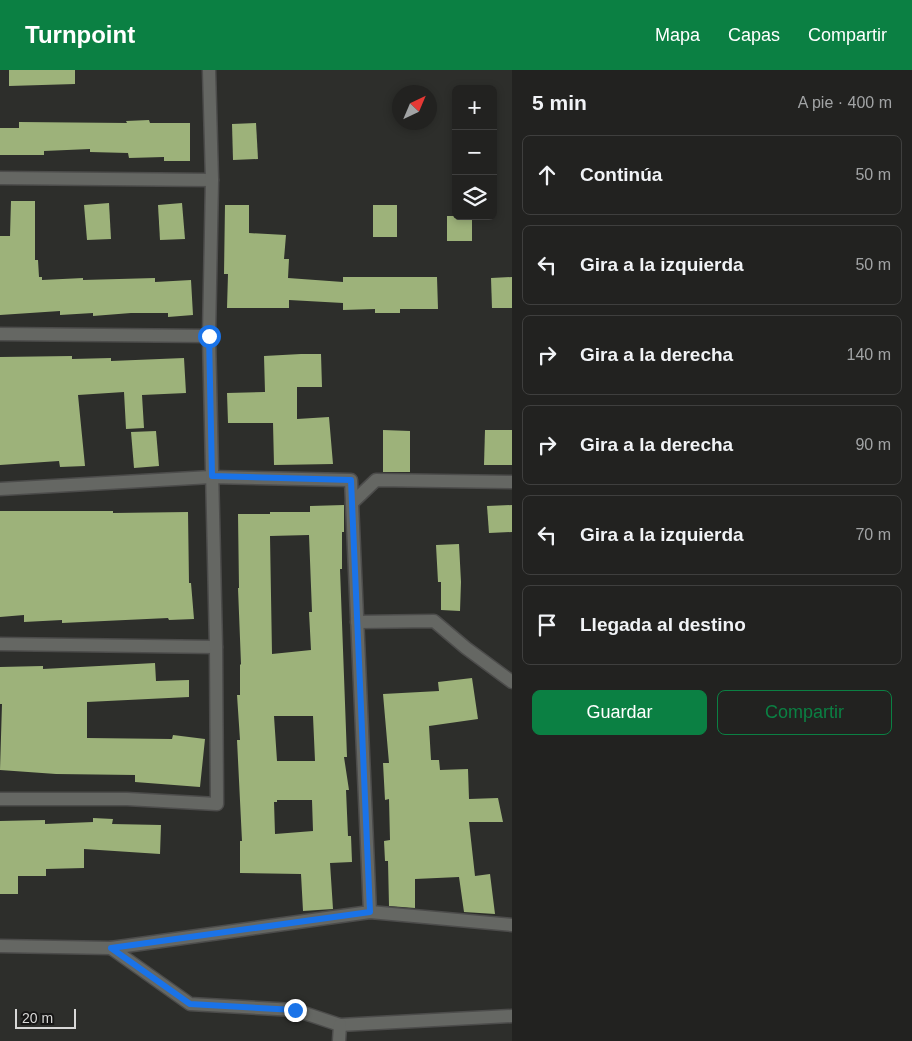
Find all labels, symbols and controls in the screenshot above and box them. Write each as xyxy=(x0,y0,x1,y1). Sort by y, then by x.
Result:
text: Turnpoint xyxy=(25,21,135,48)
text: Mapa xyxy=(655,25,700,45)
text: Capas xyxy=(728,25,780,45)
text: Compartir xyxy=(808,25,887,45)
north arrow xyxy=(392,85,437,130)
map controls xyxy=(452,85,497,220)
button: + xyxy=(452,85,497,130)
text: 5 min xyxy=(532,91,587,114)
text: A pie · 400 m xyxy=(798,94,892,111)
button: − xyxy=(452,130,497,175)
icon: ahead xyxy=(533,161,561,189)
text: Continúa xyxy=(580,164,662,185)
text: 50 m xyxy=(855,166,891,183)
button: layers xyxy=(452,175,497,220)
icon: left xyxy=(533,251,561,279)
text: Gira a la izquierda xyxy=(580,254,744,275)
text: 50 m xyxy=(855,256,891,273)
route start xyxy=(198,325,221,348)
icon: right xyxy=(533,341,561,369)
text: Gira a la derecha xyxy=(580,344,733,365)
text: 140 m xyxy=(847,346,891,363)
icon: right xyxy=(533,431,561,459)
text: Gira a la derecha xyxy=(580,434,733,455)
text: 90 m xyxy=(855,436,891,453)
icon: left xyxy=(533,521,561,549)
text: Gira a la izquierda xyxy=(580,524,744,545)
text: 70 m xyxy=(855,526,891,543)
icon: arrive xyxy=(533,611,561,639)
text: Llegada al destino xyxy=(580,614,746,635)
button: Guardar xyxy=(532,690,707,735)
button: Compartir xyxy=(717,690,892,735)
route end xyxy=(284,999,307,1022)
scale bar xyxy=(15,1006,76,1029)
text: 20 m xyxy=(22,1010,53,1026)

